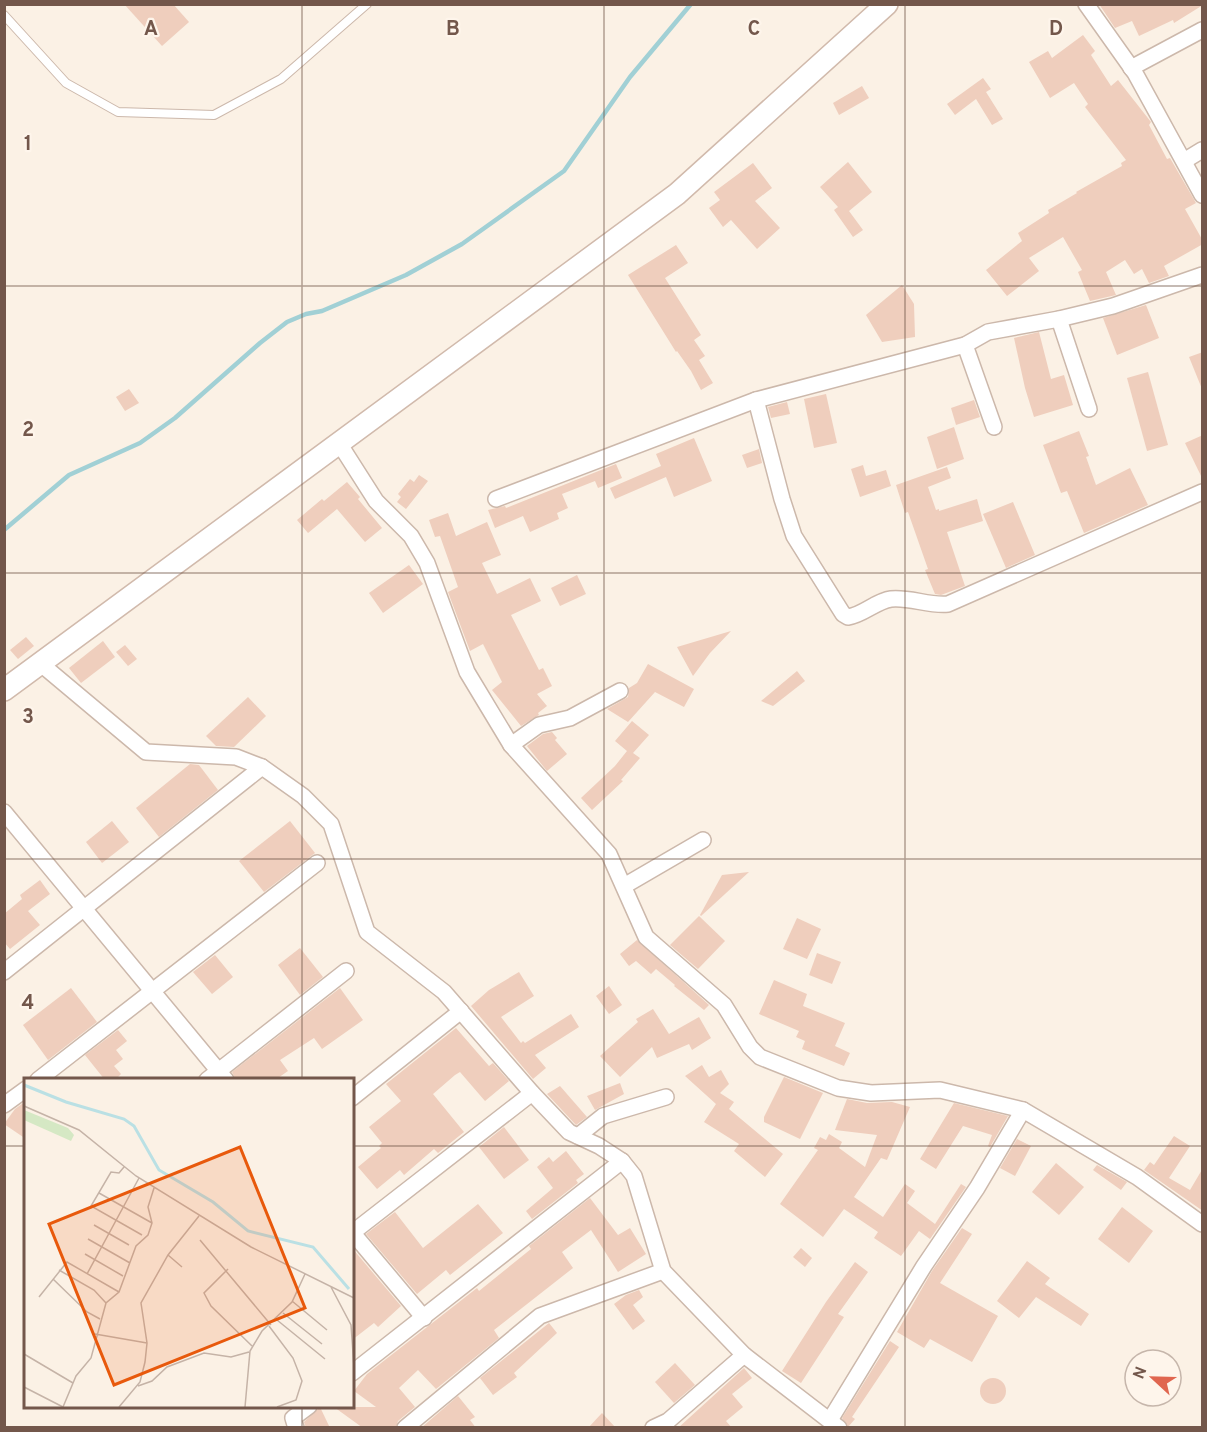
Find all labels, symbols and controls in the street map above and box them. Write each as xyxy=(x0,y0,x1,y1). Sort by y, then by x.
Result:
text: A xyxy=(144,17,158,43)
text: B xyxy=(446,17,460,43)
text: C xyxy=(748,17,760,43)
text: D xyxy=(1049,17,1063,43)
text: 1 xyxy=(24,132,32,158)
text: 2 xyxy=(22,418,34,444)
text: 3 xyxy=(22,705,34,731)
text: 4 xyxy=(22,991,34,1017)
inset map xyxy=(24,1078,354,1408)
north arrow xyxy=(1123,1348,1183,1408)
text: N xyxy=(1130,1364,1152,1382)

